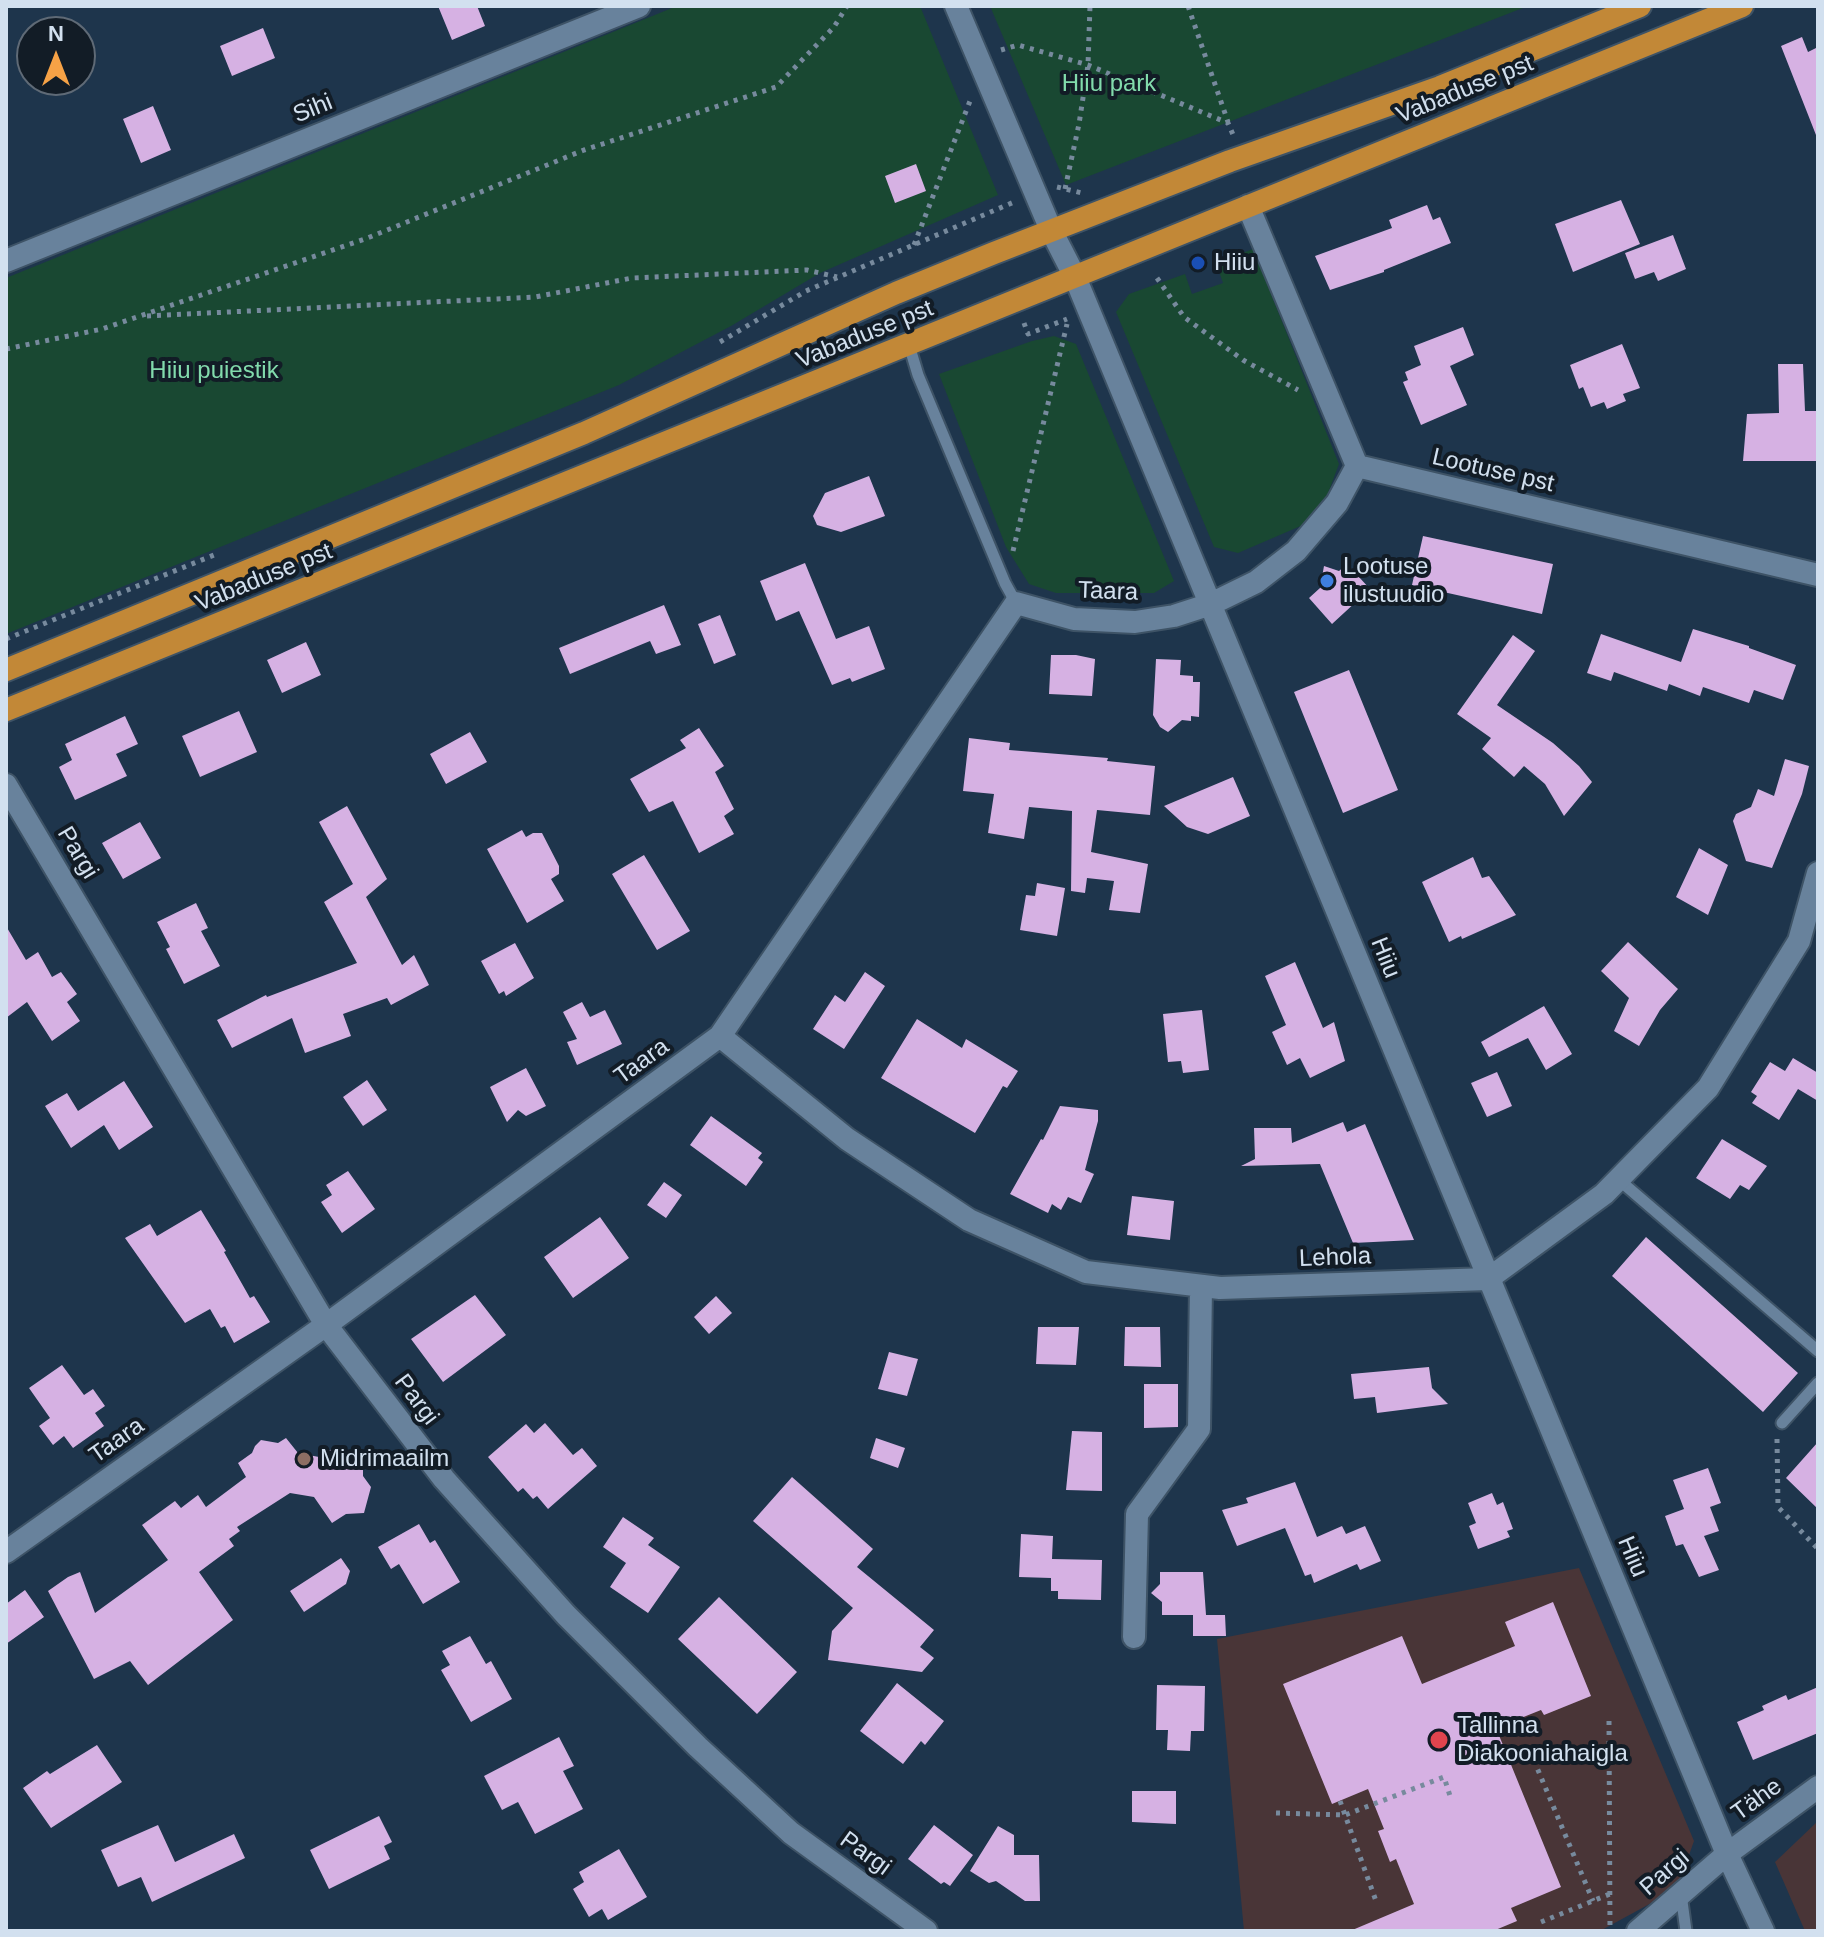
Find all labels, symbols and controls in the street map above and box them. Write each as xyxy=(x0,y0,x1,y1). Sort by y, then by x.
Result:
north arrow xyxy=(16,16,96,96)
text: N xyxy=(48,21,64,46)
street label: Vabaduse pst xyxy=(1392,49,1538,131)
park label: Hiiu park xyxy=(1062,70,1156,98)
street label: Sihi xyxy=(289,88,337,130)
place label: Hiiu xyxy=(1214,249,1255,277)
marker: Hiiu xyxy=(1189,254,1207,272)
street label: Vabaduse pst xyxy=(792,294,938,376)
park label: Hiiu puiestik xyxy=(149,357,279,385)
street label: Lootuse pst xyxy=(1429,443,1557,499)
street label: Vabaduse pst xyxy=(191,537,337,619)
place label: Lootuse ilustuudio xyxy=(1343,553,1444,609)
marker: Lootuse ilustuudio xyxy=(1318,572,1336,590)
street label: Taara xyxy=(1077,577,1139,607)
street label: Pargi xyxy=(50,822,104,884)
street label: Hiiu xyxy=(1364,933,1406,983)
street label: Taara xyxy=(609,1033,675,1091)
street label: Lehola xyxy=(1298,1242,1372,1274)
street label: Pargi xyxy=(388,1369,444,1431)
street label: Taara xyxy=(84,1412,150,1470)
place label: Midrimaailm xyxy=(320,1445,449,1473)
marker: Midrimaailm xyxy=(295,1450,313,1468)
street label: Hiiu xyxy=(1611,1532,1653,1582)
place label: Tallinna Diakooniahaigla xyxy=(1457,1712,1628,1768)
marker: Tallinna Diakooniahaigla xyxy=(1428,1729,1450,1751)
street label: Tähe xyxy=(1726,1772,1788,1828)
street label: Pargi xyxy=(834,1826,896,1882)
street label: Pargi xyxy=(1634,1844,1696,1902)

